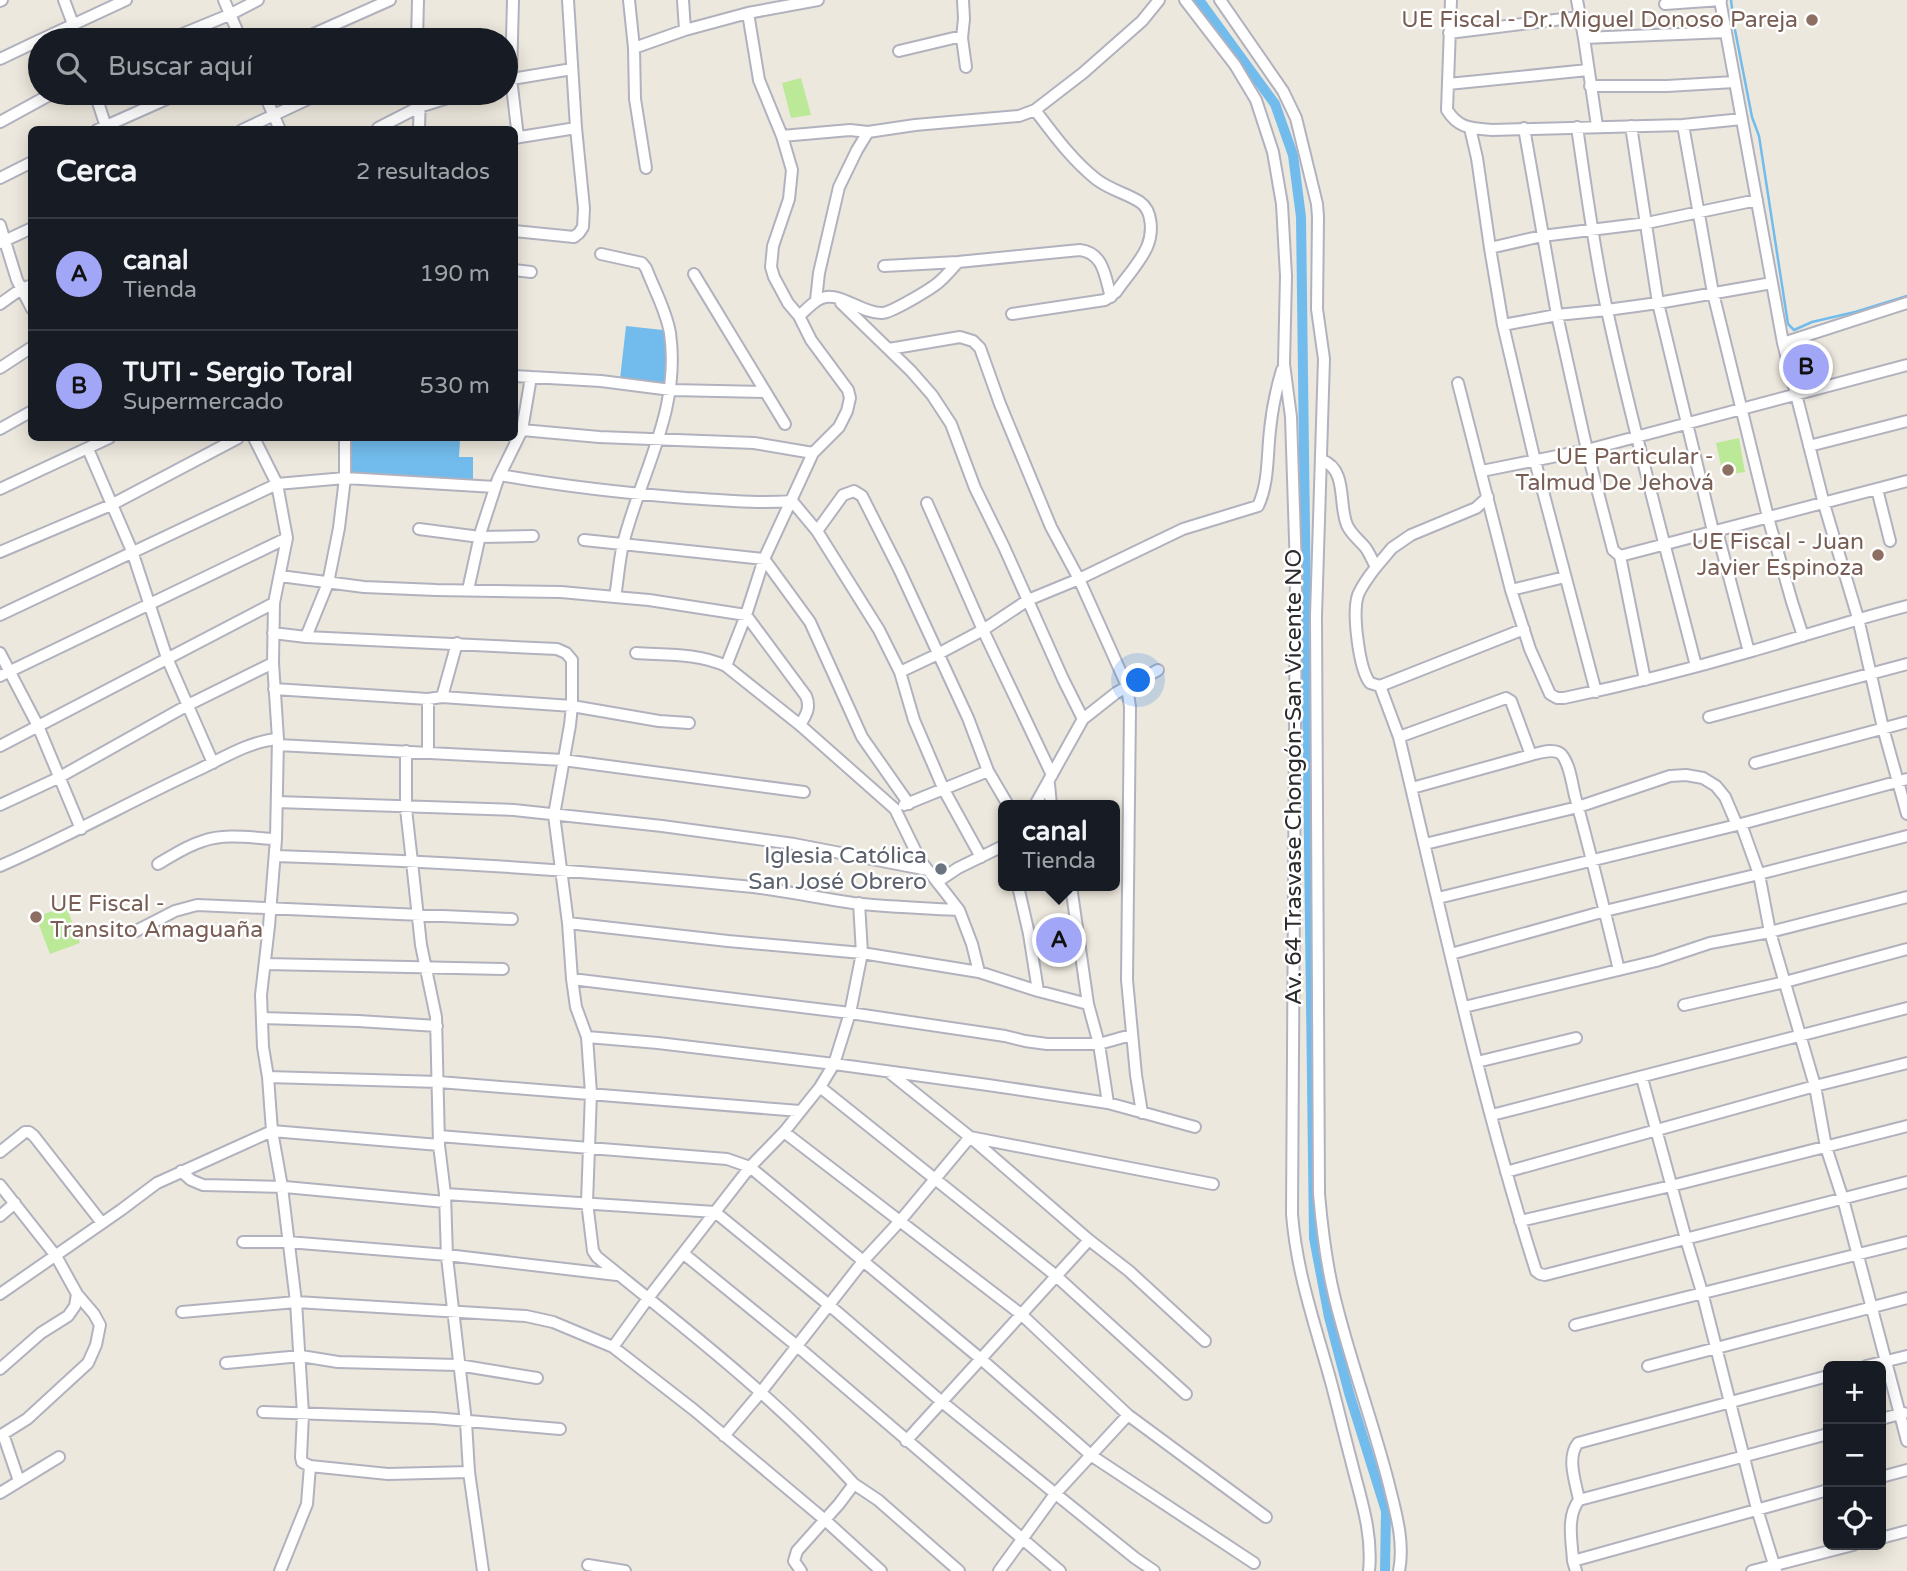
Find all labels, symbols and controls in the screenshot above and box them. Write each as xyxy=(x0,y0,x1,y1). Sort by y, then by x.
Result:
place label: UE Fiscal - Dr. Miguel Donoso Pareja xyxy=(1401,6,1798,34)
marker: UE Fiscal - Dr. Miguel Donoso Pareja xyxy=(1804,12,1820,28)
search box xyxy=(28,28,518,105)
icon: search xyxy=(52,48,90,86)
text: Buscar aquí xyxy=(108,51,253,82)
text: Cerca xyxy=(56,153,137,190)
text: 2 resultados xyxy=(356,158,490,186)
text: canal xyxy=(123,245,188,276)
text: A xyxy=(70,260,88,288)
text: 190 m xyxy=(420,260,490,288)
text: Tienda xyxy=(123,276,197,304)
pin: B xyxy=(1783,341,1829,393)
text: TUTI - Sergio Toral xyxy=(123,357,353,388)
text: B xyxy=(71,372,87,400)
text: 530 m xyxy=(420,372,490,400)
text: Supermercado xyxy=(123,388,284,416)
place label: UE Particular - Talmud De Jehová xyxy=(1515,443,1714,497)
marker: UE Particular - Talmud De Jehová xyxy=(1720,462,1736,478)
place label: UE Fiscal - Juan Javier Espinoza xyxy=(1691,528,1864,582)
marker: UE Fiscal - Juan Javier Espinoza xyxy=(1870,547,1886,563)
street label: Av. 64 Trasvase Chongón-San Vicente NO xyxy=(1280,549,1308,1005)
your location xyxy=(1121,663,1155,697)
popup xyxy=(998,800,1120,891)
text: canal xyxy=(1022,816,1087,847)
place label: Iglesia Católica San José Obrero xyxy=(748,842,927,896)
text: Tienda xyxy=(1022,847,1096,875)
marker: Iglesia Católica San José Obrero xyxy=(933,861,949,877)
place label: UE Fiscal - Transito Amaguaña xyxy=(50,890,263,944)
marker: UE Fiscal - Transito Amaguaña xyxy=(28,909,44,925)
pin: A xyxy=(1036,914,1082,966)
map controls xyxy=(1823,1361,1886,1550)
button: + xyxy=(1823,1361,1886,1424)
button: − xyxy=(1823,1424,1886,1487)
button: locate xyxy=(1823,1487,1886,1550)

